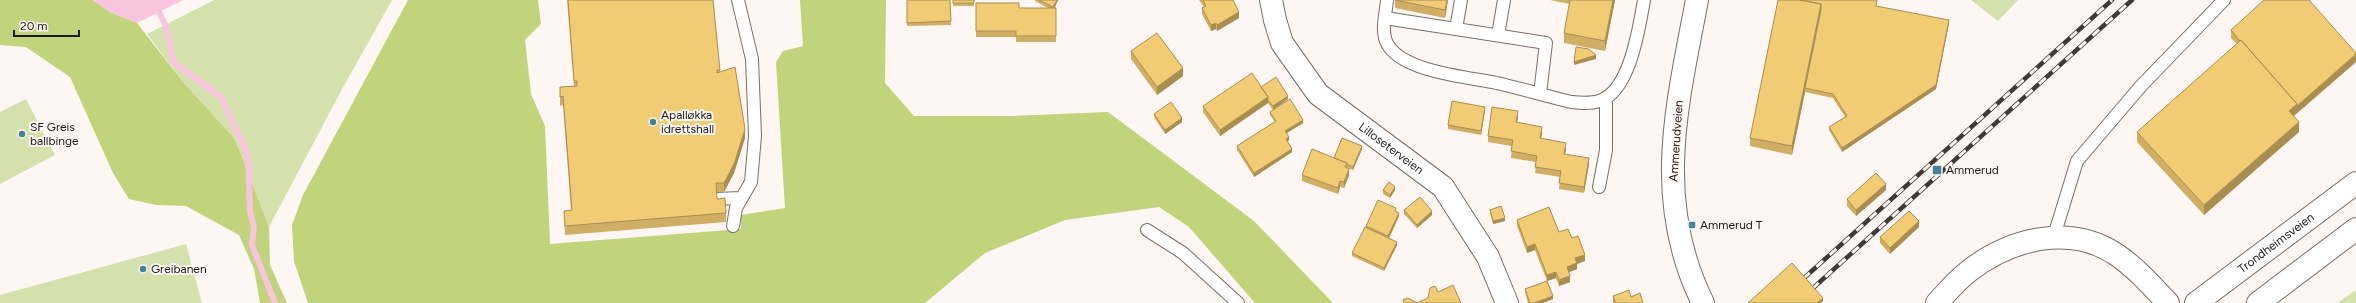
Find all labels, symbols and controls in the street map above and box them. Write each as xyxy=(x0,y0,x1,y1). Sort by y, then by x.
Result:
scale bar xyxy=(14,12,79,38)
text: 20 m xyxy=(20,19,48,33)
street label: Ammerudveien xyxy=(1666,100,1686,182)
place label: Apalløkka idrettshall xyxy=(661,108,714,136)
marker: Apalløkka idrettshall xyxy=(648,117,658,127)
place label: SF Greis ballbinge xyxy=(30,120,79,148)
street label: Lilloseterveien xyxy=(1356,120,1427,177)
marker: SF Greis ballbinge xyxy=(17,129,27,139)
place label: Ammerud xyxy=(1946,163,1999,177)
marker: Ammerud xyxy=(1931,164,1943,176)
street label: Trondheimsveien xyxy=(2235,210,2317,276)
place label: Ammerud T xyxy=(1700,218,1763,232)
marker: Ammerud T xyxy=(1687,220,1697,230)
place label: Greibanen xyxy=(151,262,207,276)
marker: Greibanen xyxy=(138,264,148,274)

